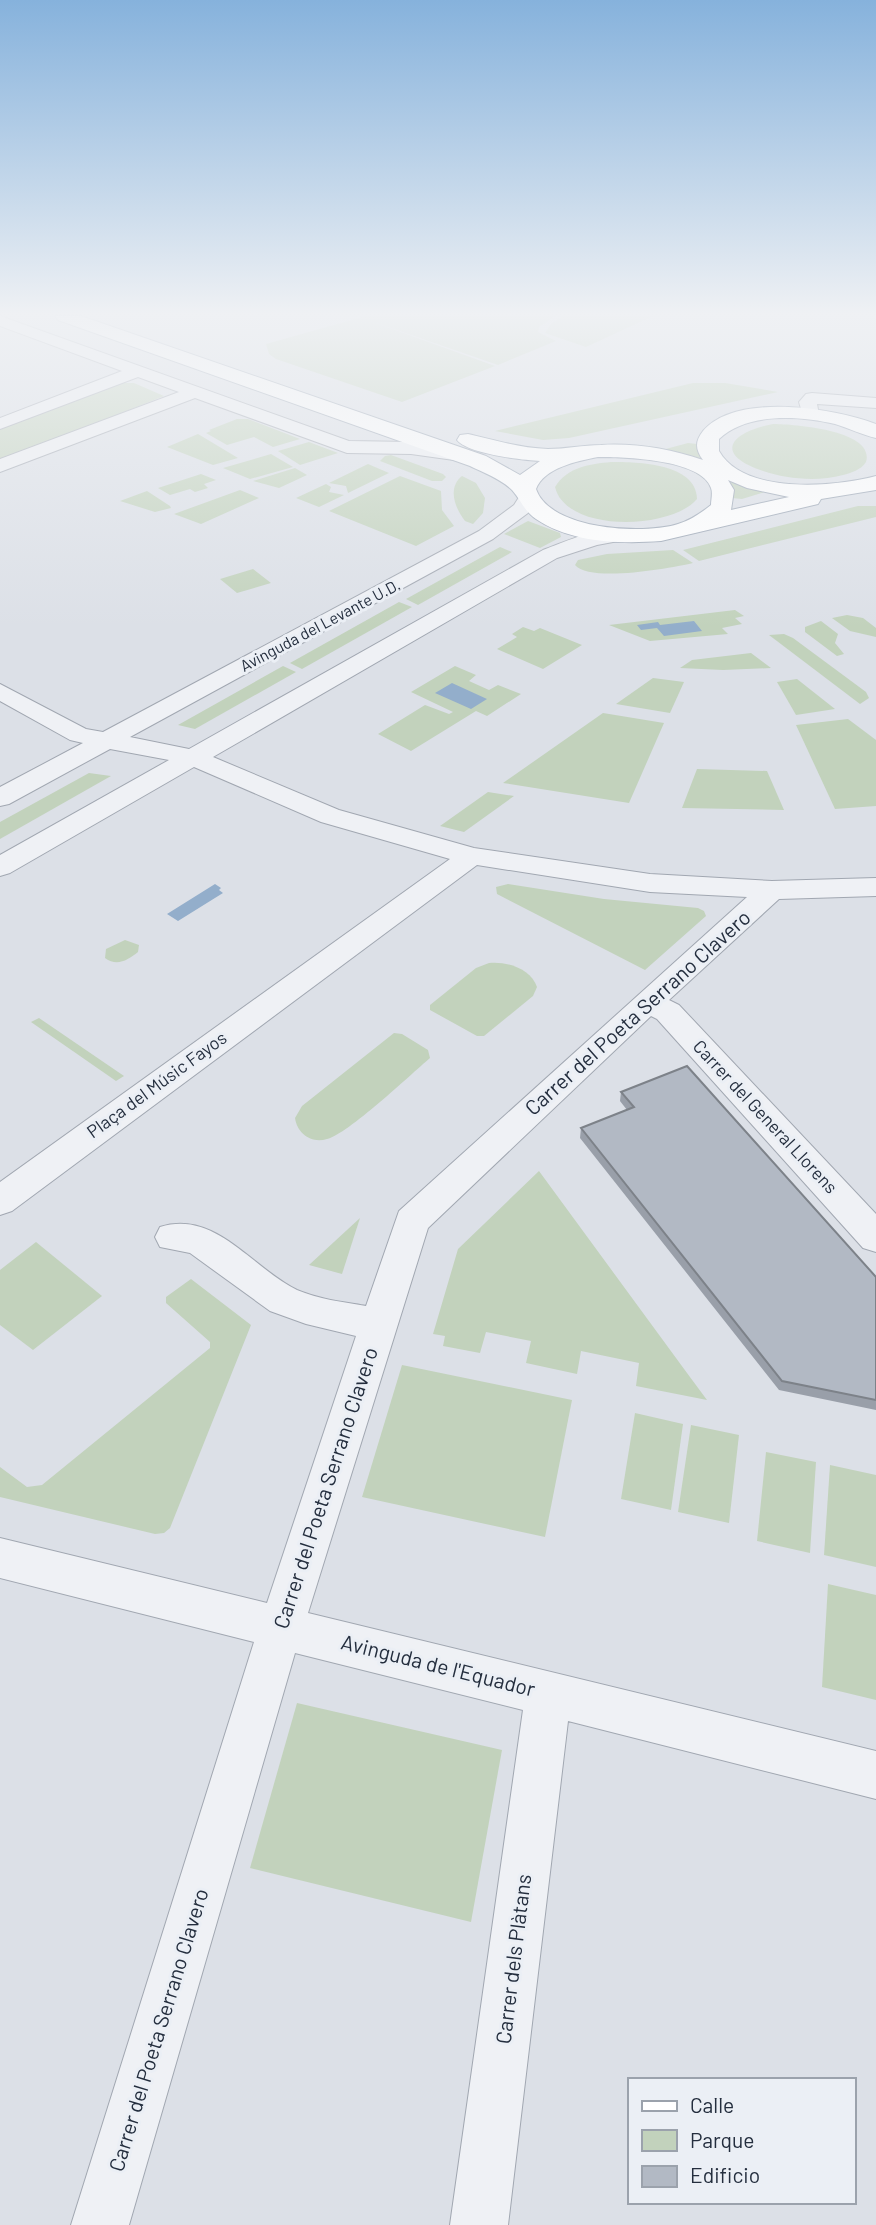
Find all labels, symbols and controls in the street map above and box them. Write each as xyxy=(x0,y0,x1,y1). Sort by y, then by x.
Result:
street label: Avinguda del Levante U.D. xyxy=(236,574,403,675)
street label: Carrer del Poeta Serrano Clavero xyxy=(519,904,755,1120)
street label: Plaça del Músic Fayos xyxy=(82,1026,231,1142)
street label: Carrer del General Llorens xyxy=(689,1035,843,1198)
street label: Carrer del Poeta Serrano Clavero xyxy=(267,1344,382,1631)
street label: Avinguda de l'Equador xyxy=(339,1628,538,1701)
street label: Carrer dels Plàtans xyxy=(490,1872,535,2045)
street label: Carrer del Poeta Serrano Clavero xyxy=(103,1885,213,2174)
legend xyxy=(628,2078,855,2204)
text: Calle xyxy=(690,2092,734,2117)
text: Parque xyxy=(690,2127,755,2152)
text: Edificio xyxy=(690,2162,760,2187)

